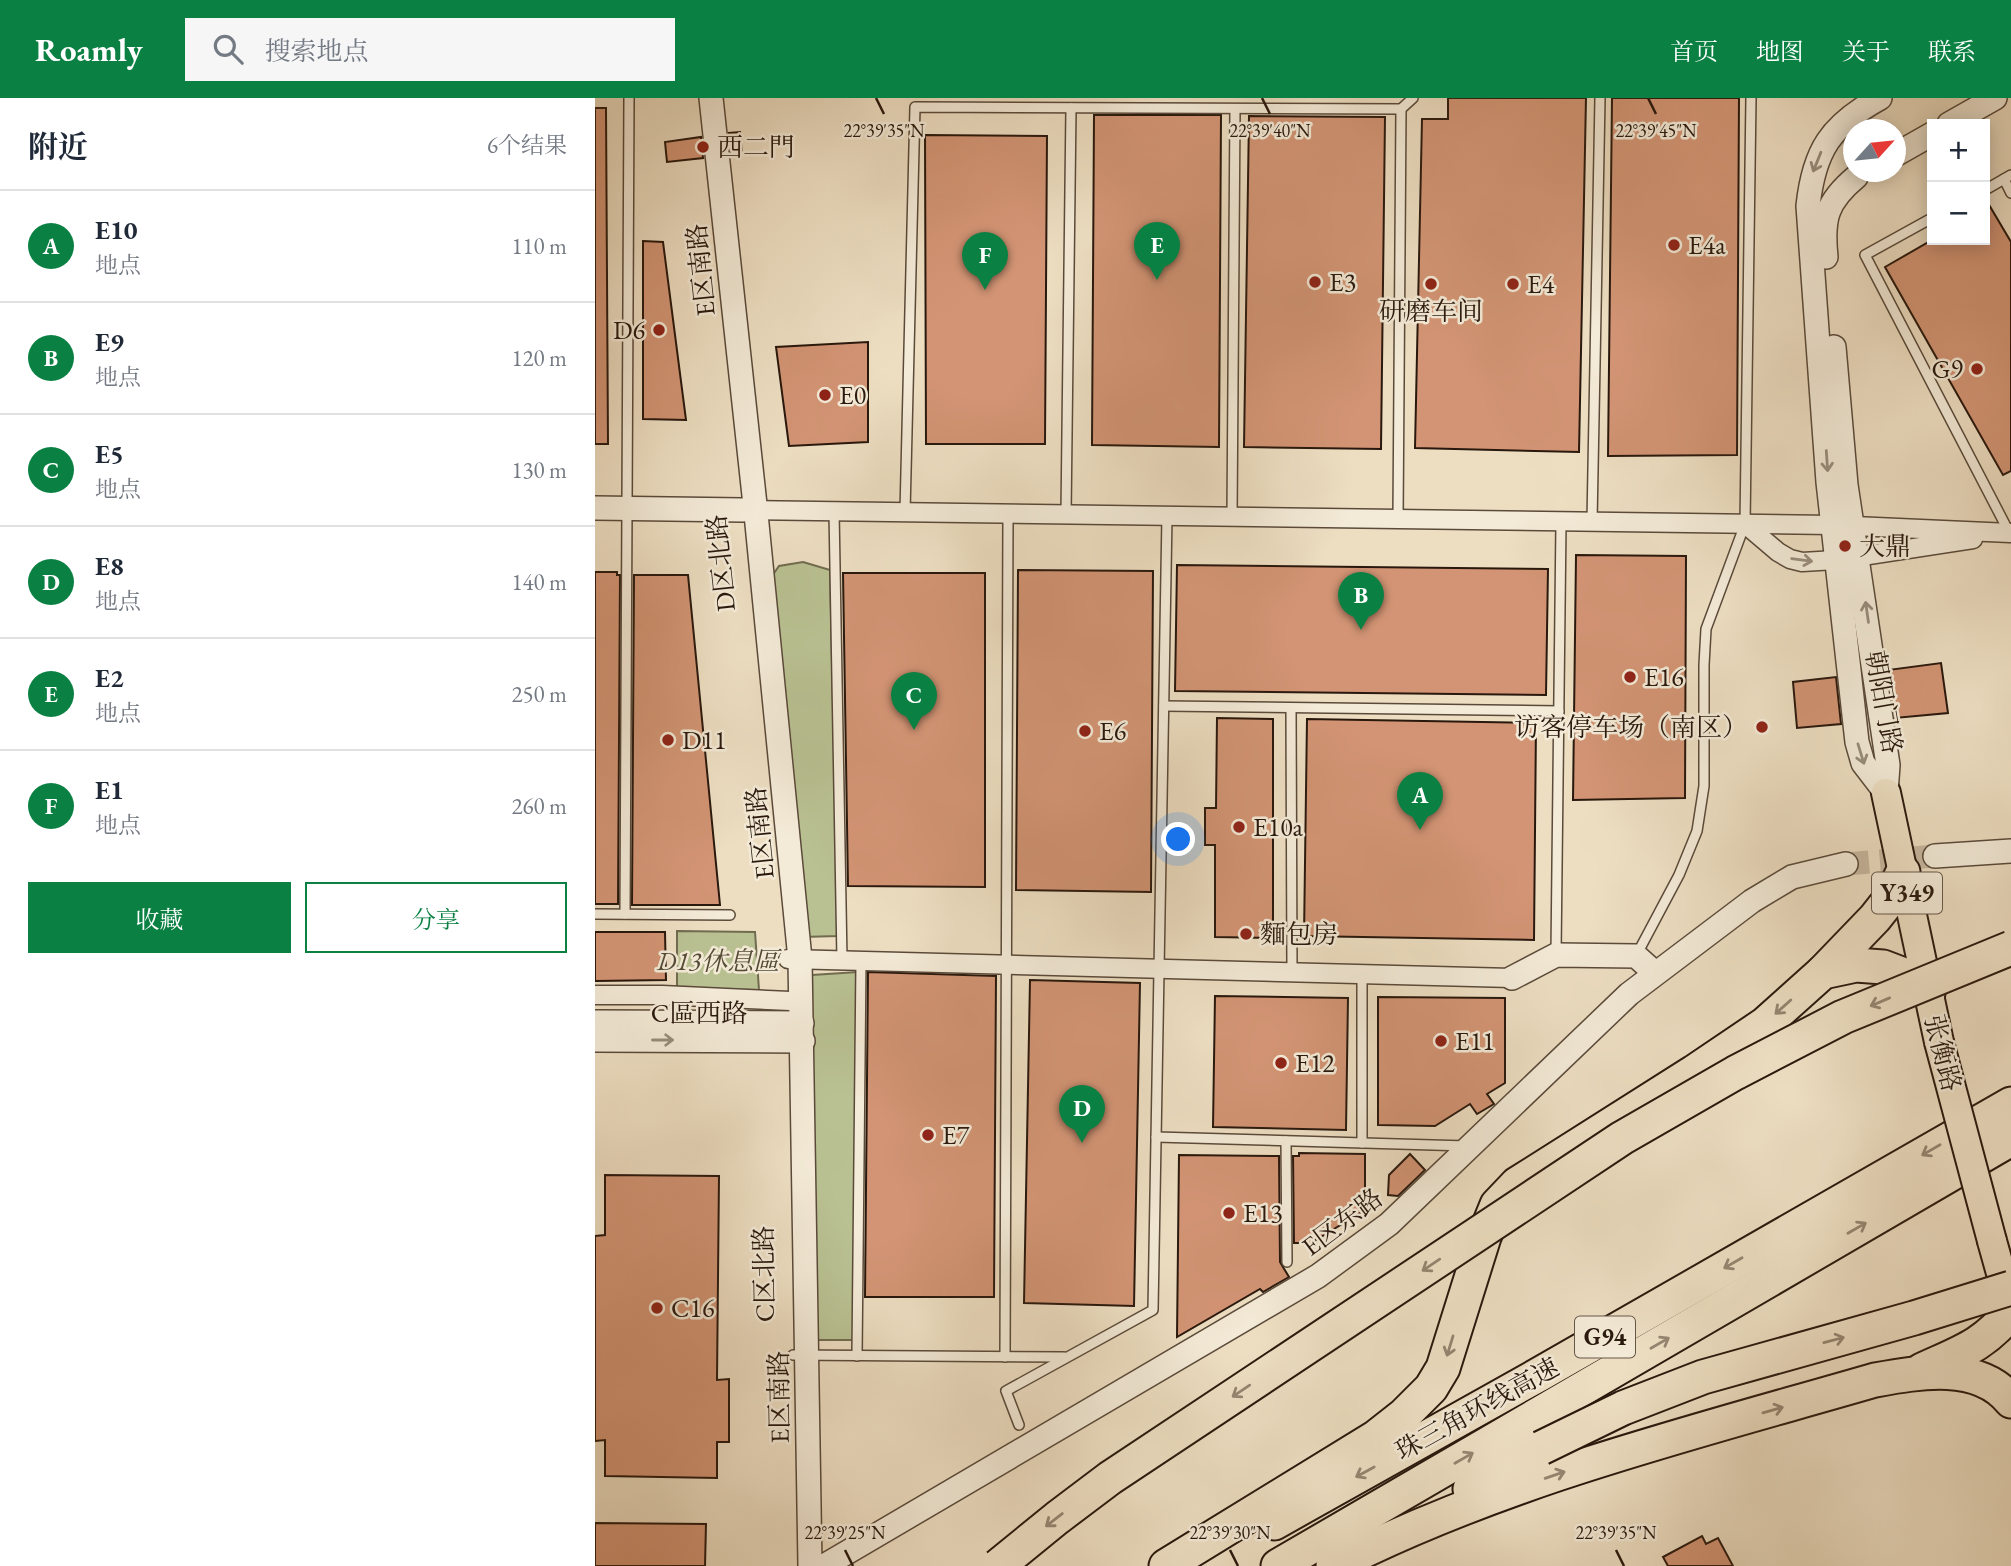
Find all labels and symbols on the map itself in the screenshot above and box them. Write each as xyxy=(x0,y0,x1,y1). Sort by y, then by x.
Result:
text: 22°39'35"N xyxy=(844,119,925,142)
text: 22°39'40"N xyxy=(1230,119,1311,142)
text: 22°39'45"N xyxy=(1616,119,1697,142)
north arrow xyxy=(1843,119,1906,182)
place label: 西二門 xyxy=(717,130,795,164)
marker: 西二門 xyxy=(695,139,711,155)
one-way arrow xyxy=(1809,151,1822,173)
street label: E区南路 xyxy=(679,222,723,318)
pin: E xyxy=(1134,222,1180,280)
place label: E4a xyxy=(1688,228,1726,262)
pin: F xyxy=(962,232,1008,290)
marker: E4a xyxy=(1666,237,1682,253)
place label: E3 xyxy=(1329,265,1356,299)
place label: E4 xyxy=(1527,267,1555,301)
marker: E3 xyxy=(1307,274,1323,290)
marker: 研磨车间 xyxy=(1423,276,1439,292)
marker: E4 xyxy=(1505,276,1521,292)
place label: 研磨车间 xyxy=(1379,294,1483,328)
place label: D6 xyxy=(613,313,645,347)
marker: D6 xyxy=(651,322,667,338)
place label: G9 xyxy=(1932,352,1964,386)
marker: G9 xyxy=(1969,361,1985,377)
place label: E0 xyxy=(839,378,866,412)
marker: E0 xyxy=(817,387,833,403)
one-way arrow xyxy=(1821,449,1834,472)
street label: D区北路 xyxy=(699,513,743,613)
place label: 大鼎 xyxy=(1859,529,1911,563)
marker: 大鼎 xyxy=(1837,538,1853,554)
one-way arrow xyxy=(1790,554,1813,567)
pin: B xyxy=(1338,572,1384,630)
one-way arrow xyxy=(1860,601,1873,624)
street label: 朝阳门路 xyxy=(1858,648,1910,756)
place label: E16 xyxy=(1644,660,1684,694)
marker: E16 xyxy=(1622,669,1638,685)
pin: C xyxy=(891,672,937,730)
place label: 访客停车场（南区） xyxy=(1514,710,1748,744)
place label: E6 xyxy=(1099,714,1126,748)
marker: 访客停车场（南区） xyxy=(1754,719,1770,735)
place label: D11 xyxy=(682,723,727,757)
marker: E6 xyxy=(1077,723,1093,739)
marker: D11 xyxy=(660,732,676,748)
one-way arrow xyxy=(1856,743,1869,765)
pin: A xyxy=(1397,772,1443,830)
street label: E区南路 xyxy=(738,785,782,881)
place label: E10a xyxy=(1253,810,1304,844)
marker: E10a xyxy=(1231,819,1247,835)
your location xyxy=(1161,822,1195,856)
road number: Y349 xyxy=(1872,872,1942,914)
place label: 麵包房 xyxy=(1260,917,1338,951)
marker: 麵包房 xyxy=(1238,926,1254,942)
park label: D13休息區 xyxy=(656,944,782,978)
street label: C區西路 xyxy=(651,996,747,1030)
one-way arrow xyxy=(1870,996,1891,1009)
one-way arrow xyxy=(1774,999,1792,1015)
street label: 张衡路 xyxy=(1917,1011,1969,1095)
place label: E11 xyxy=(1455,1024,1495,1058)
one-way arrow xyxy=(651,1033,674,1047)
marker: E11 xyxy=(1433,1033,1449,1049)
place label: E12 xyxy=(1295,1046,1335,1080)
marker: E12 xyxy=(1273,1055,1289,1071)
pin: D xyxy=(1059,1085,1105,1143)
place label: E7 xyxy=(942,1118,970,1152)
marker: E7 xyxy=(920,1127,936,1143)
one-way arrow xyxy=(1921,1143,1941,1157)
street label: E区东路 xyxy=(1295,1181,1389,1263)
place label: E13 xyxy=(1243,1196,1283,1230)
marker: E13 xyxy=(1221,1205,1237,1221)
one-way arrow xyxy=(1846,1221,1866,1235)
street label: C区北路 xyxy=(746,1225,782,1323)
one-way arrow xyxy=(1724,1256,1744,1270)
one-way arrow xyxy=(1422,1258,1441,1272)
place label: C16 xyxy=(671,1291,714,1325)
marker: C16 xyxy=(649,1300,665,1316)
road number: G94 xyxy=(1575,1316,1635,1358)
one-way arrow xyxy=(1822,1333,1844,1346)
one-way arrow xyxy=(1443,1334,1456,1356)
one-way arrow xyxy=(1650,1336,1670,1350)
street label: E区南路 xyxy=(761,1350,797,1444)
street label: 珠三角环线高速 xyxy=(1389,1350,1565,1468)
one-way arrow xyxy=(1232,1384,1252,1398)
one-way arrow xyxy=(1761,1402,1783,1415)
one-way arrow xyxy=(1453,1450,1473,1464)
one-way arrow xyxy=(1355,1466,1376,1479)
one-way arrow xyxy=(1544,1468,1566,1481)
one-way arrow xyxy=(1046,1512,1064,1528)
text: 22°39'25"N xyxy=(805,1521,886,1544)
text: 22°39'30"N xyxy=(1190,1521,1271,1544)
text: 22°39'35"N xyxy=(1576,1521,1657,1544)

